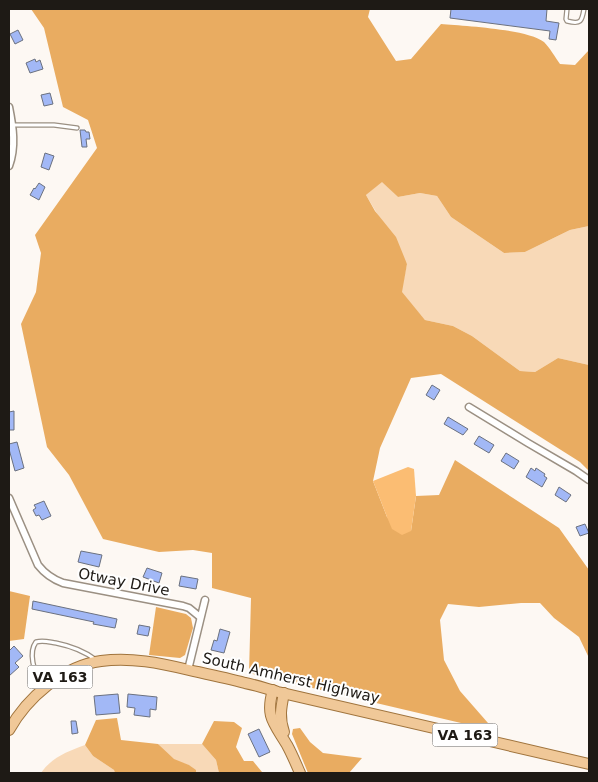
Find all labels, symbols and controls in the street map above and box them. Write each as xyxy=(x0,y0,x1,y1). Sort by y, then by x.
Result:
street label: Otway Drive xyxy=(77,564,171,600)
street label: South Amherst Highway xyxy=(201,649,382,707)
road number: VA 163 xyxy=(28,666,92,689)
road number: VA 163 xyxy=(432,724,498,746)

